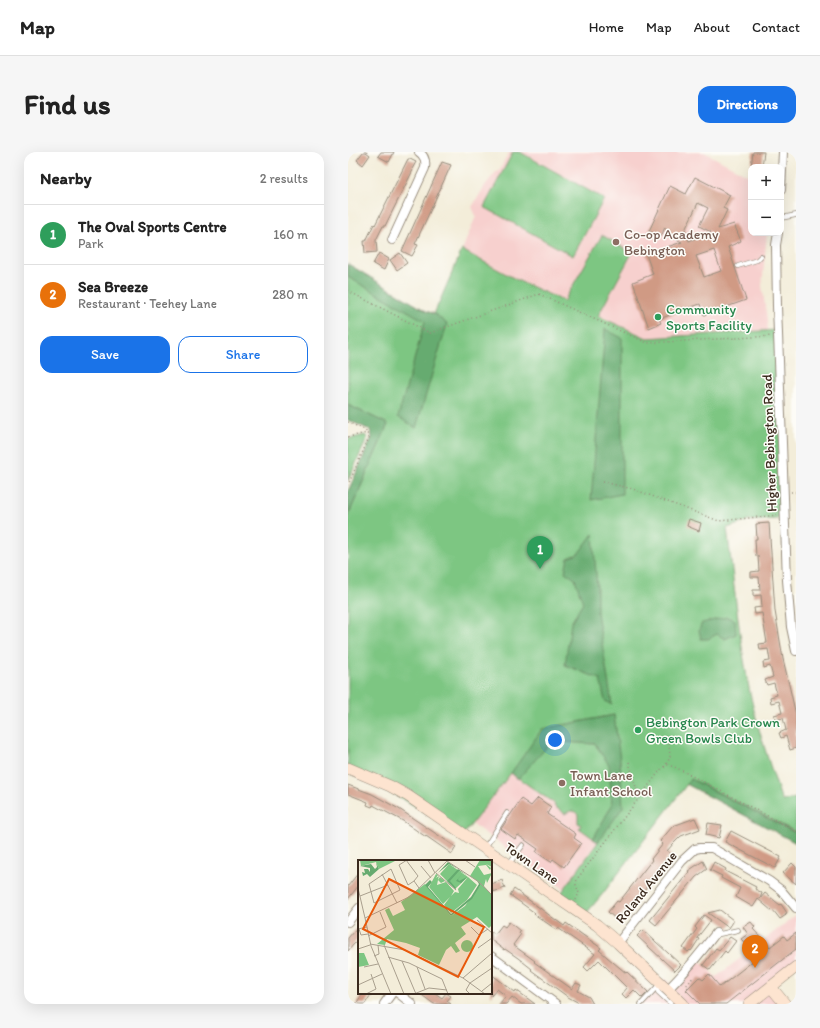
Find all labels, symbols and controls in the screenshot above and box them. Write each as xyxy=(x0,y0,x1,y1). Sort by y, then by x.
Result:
text: Map xyxy=(20,16,55,39)
text: Home xyxy=(589,19,624,36)
text: Map xyxy=(646,19,672,36)
text: About xyxy=(694,19,730,36)
text: Contact xyxy=(752,19,800,36)
button: Directions xyxy=(698,86,796,123)
text: Find us xyxy=(24,87,111,121)
map controls xyxy=(748,164,784,236)
button: + xyxy=(748,164,784,200)
text: Nearby xyxy=(40,168,92,188)
text: 2 results xyxy=(260,171,308,186)
button: − xyxy=(748,200,784,236)
text: The Oval Sports Centre xyxy=(78,218,227,236)
place label: Co-op Academy Bebington xyxy=(624,226,719,259)
text: 1 xyxy=(50,227,56,242)
text: 160 m xyxy=(273,227,308,242)
text: Park xyxy=(78,236,104,251)
marker: Co-op Academy Bebington xyxy=(611,237,621,247)
text: Sea Breeze xyxy=(78,278,148,296)
text: 2 xyxy=(50,287,56,302)
text: 280 m xyxy=(272,287,308,302)
text: Restaurant · Teehey Lane xyxy=(78,296,217,311)
place label: Community Sports Facility xyxy=(666,301,752,334)
marker: Community Sports Facility xyxy=(653,312,663,322)
button: Save xyxy=(40,336,170,373)
button: Share xyxy=(178,336,308,373)
street label: Higher Bebington Road xyxy=(759,373,780,512)
pin: 1 xyxy=(527,536,553,569)
place label: Bebington Park Crown Green Bowls Club xyxy=(646,714,780,747)
marker: Bebington Park Crown Green Bowls Club xyxy=(633,725,643,735)
your location xyxy=(545,730,565,750)
place label: Town Lane Infant School xyxy=(570,767,652,800)
marker: Town Lane Infant School xyxy=(557,778,567,788)
street label: Town Lane xyxy=(501,839,562,888)
street label: Roland Avenue xyxy=(612,847,681,927)
inset map xyxy=(358,860,492,994)
pin: 2 xyxy=(742,935,768,968)

